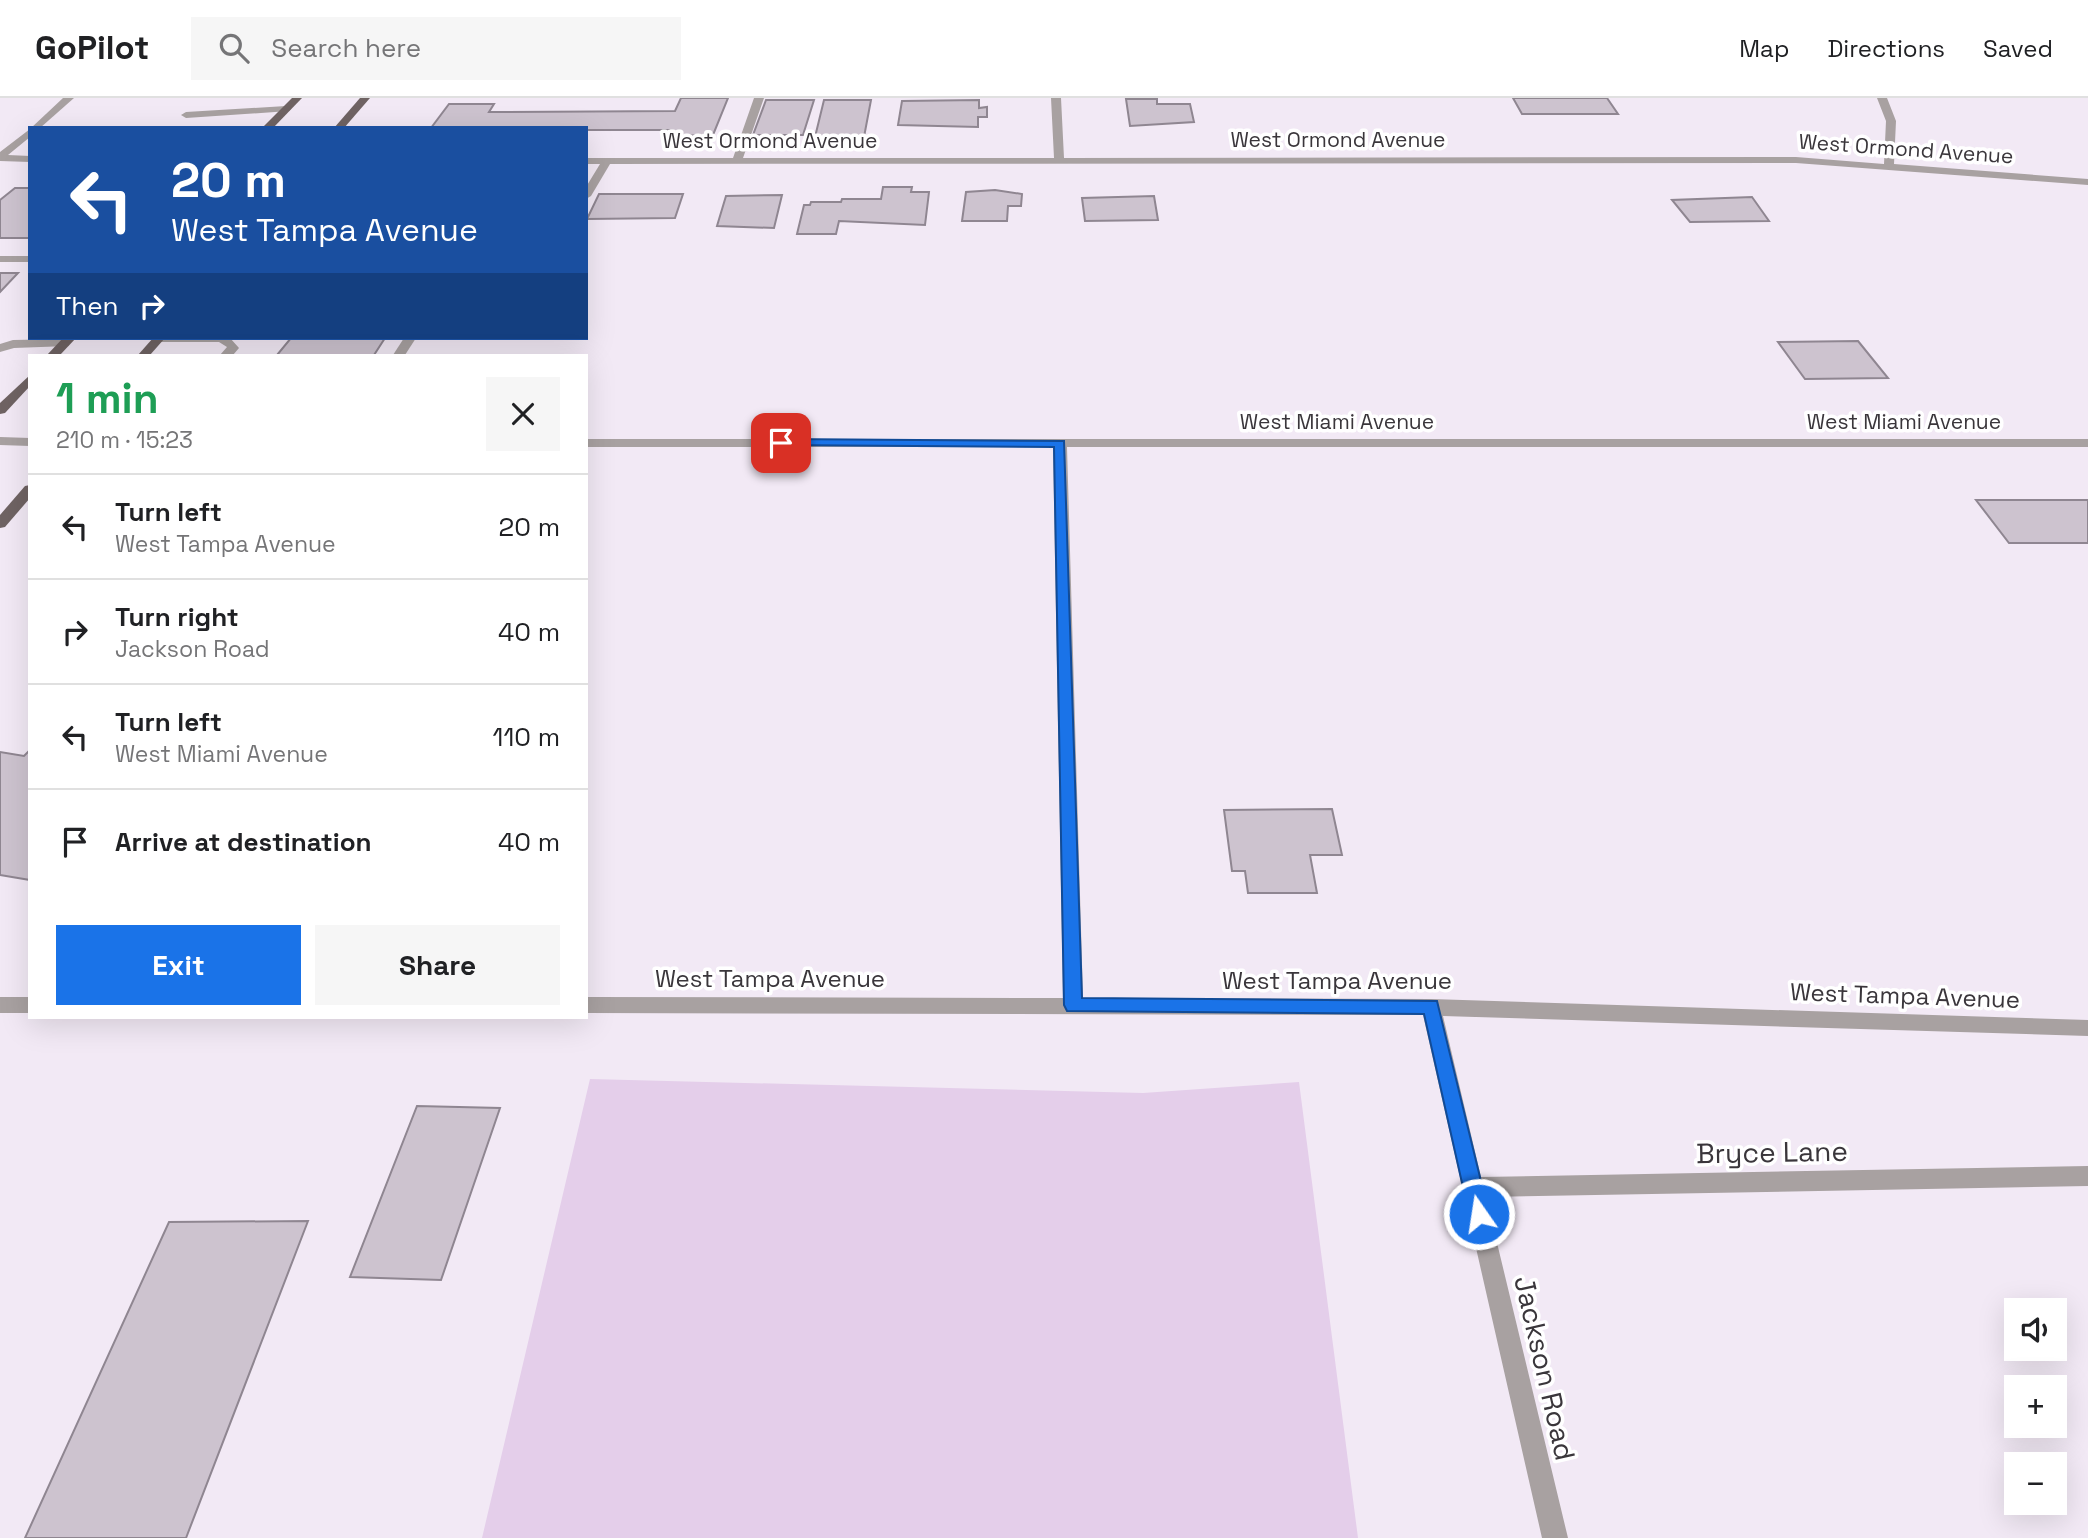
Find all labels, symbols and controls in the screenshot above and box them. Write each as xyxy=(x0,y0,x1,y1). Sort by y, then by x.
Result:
search box xyxy=(191,17,681,80)
text: GoPilot xyxy=(35,27,149,69)
icon: search xyxy=(215,29,253,67)
text: Search here xyxy=(271,31,421,65)
text: Map xyxy=(1739,33,1789,64)
text: Directions xyxy=(1827,33,1945,64)
text: Saved xyxy=(1983,33,2053,64)
street label: West Ormond Avenue xyxy=(1230,126,1446,153)
street label: West Ormond Avenue xyxy=(662,127,878,154)
street label: West Ormond Avenue xyxy=(1798,128,2014,169)
text: 20 m xyxy=(171,149,286,211)
icon: left xyxy=(56,154,147,245)
text: West Tampa Avenue xyxy=(171,210,478,250)
icon: right xyxy=(133,287,171,325)
text: Then xyxy=(56,289,119,323)
text: 1 min xyxy=(56,372,159,425)
button: close xyxy=(486,377,560,451)
street label: West Miami Avenue xyxy=(1240,408,1434,435)
street label: West Miami Avenue xyxy=(1807,408,2001,435)
pin xyxy=(751,413,811,473)
icon: arrive xyxy=(762,424,800,462)
text: 210 m · 15:23 xyxy=(56,425,193,455)
text: Turn left xyxy=(115,495,222,529)
icon: left xyxy=(56,508,94,546)
text: 20 m xyxy=(499,510,560,544)
text: West Tampa Avenue xyxy=(115,529,336,559)
text: Turn right xyxy=(115,600,239,634)
icon: right xyxy=(56,613,94,651)
text: 40 m xyxy=(498,615,560,649)
text: Jackson Road xyxy=(115,634,270,664)
text: Turn left xyxy=(115,705,222,739)
icon: left xyxy=(56,718,94,756)
text: 110 m xyxy=(493,720,560,754)
text: West Miami Avenue xyxy=(115,739,328,769)
icon: arrive xyxy=(56,823,94,861)
text: Arrive at destination xyxy=(115,825,372,859)
text: 40 m xyxy=(498,825,560,859)
button: Exit xyxy=(56,925,301,1005)
button: Share xyxy=(315,925,560,1005)
street label: West Tampa Avenue xyxy=(655,963,885,994)
street label: West Tampa Avenue xyxy=(1222,965,1452,996)
street label: West Tampa Avenue xyxy=(1789,976,2021,1015)
street label: Bryce Lane xyxy=(1696,1133,1848,1171)
position arrow xyxy=(1442,1177,1516,1251)
street label: Jackson Road xyxy=(1506,1272,1584,1464)
map controls xyxy=(2004,1298,2067,1515)
button: sound xyxy=(2004,1298,2067,1361)
button: + xyxy=(2004,1375,2067,1438)
button: − xyxy=(2004,1452,2067,1515)

